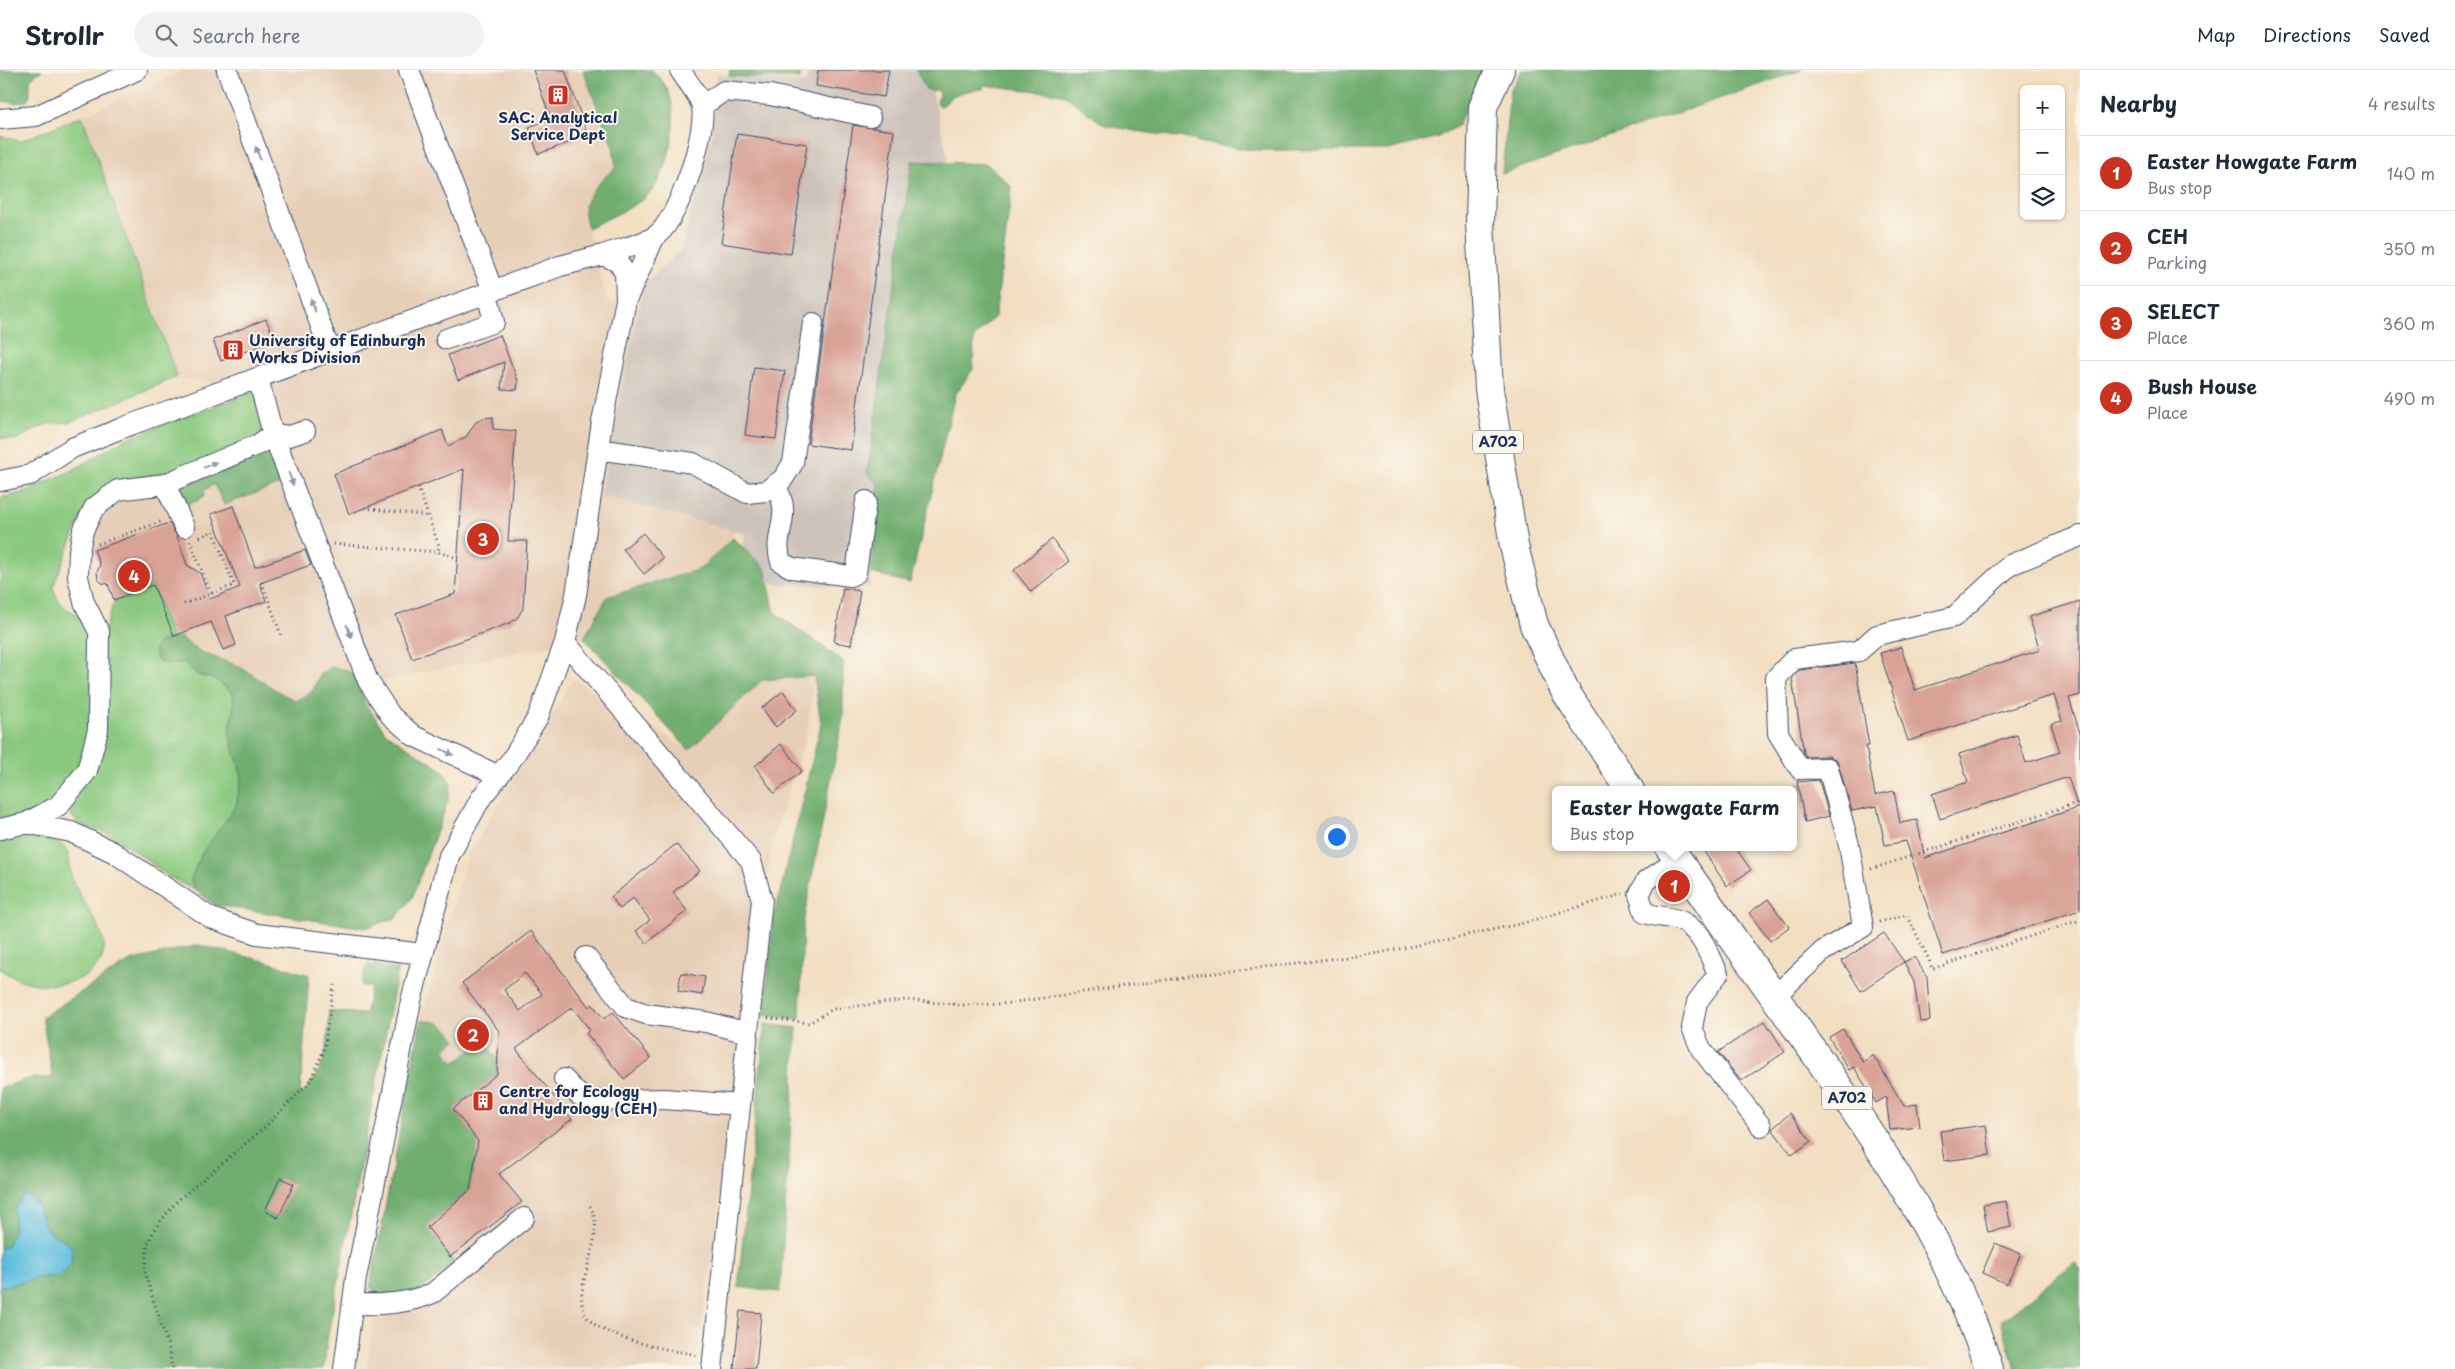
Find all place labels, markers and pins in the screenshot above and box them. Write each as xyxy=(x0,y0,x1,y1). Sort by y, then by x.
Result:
building icon: SAC: Analytical Service Dept xyxy=(546,83,570,107)
place label: SAC: Analytical Service Dept xyxy=(499,105,617,145)
place label: University of Edinburgh Works Division xyxy=(249,328,426,368)
building icon: University of Edinburgh Works Division xyxy=(221,338,245,362)
pin: 3 xyxy=(467,520,499,558)
pin: 4 xyxy=(118,557,150,595)
pin: 1 xyxy=(1658,867,1690,905)
pin: 2 xyxy=(457,1016,489,1054)
place label: Centre for Ecology and Hydrology (CEH) xyxy=(499,1079,658,1119)
building icon: Centre for Ecology and Hydrology (CEH) xyxy=(471,1089,495,1113)

